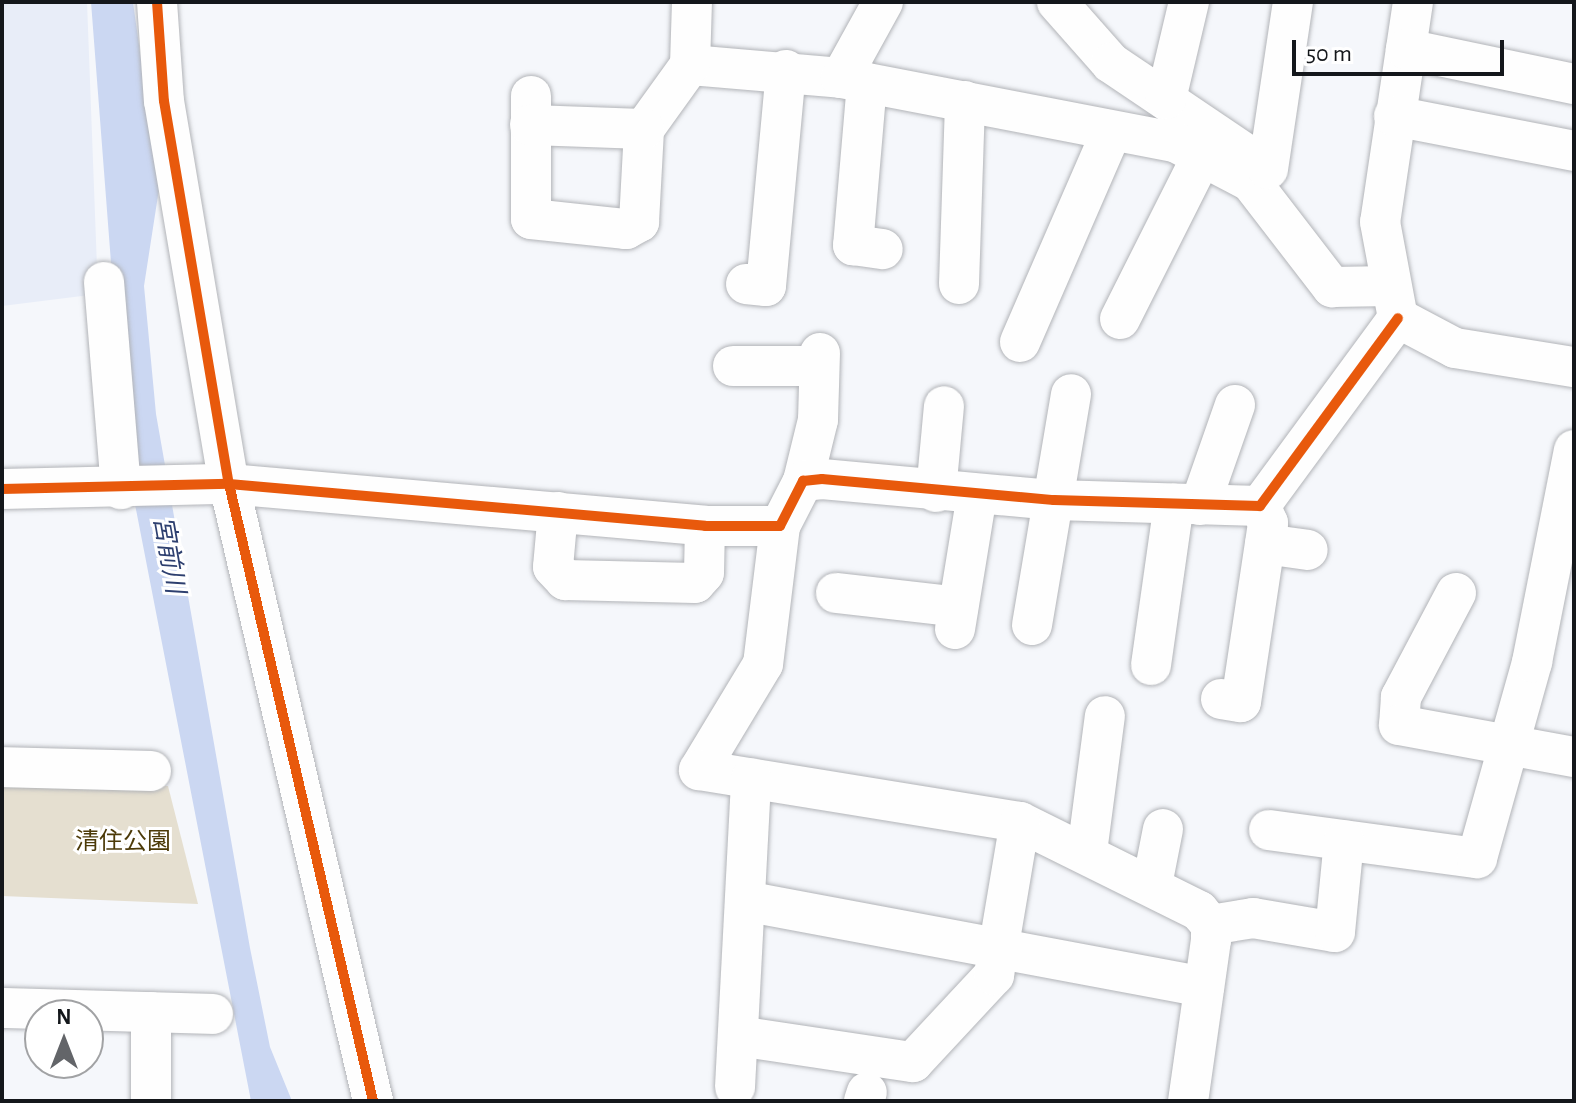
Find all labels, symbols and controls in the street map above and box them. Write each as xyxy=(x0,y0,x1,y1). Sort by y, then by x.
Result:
scale bar xyxy=(1296,24,1508,74)
text: 50 m xyxy=(1306,42,1352,66)
water label: 宮前川 xyxy=(146,514,190,596)
park label: 清住公園 xyxy=(75,829,171,857)
north arrow xyxy=(24,999,104,1079)
text: N xyxy=(56,1006,72,1028)

